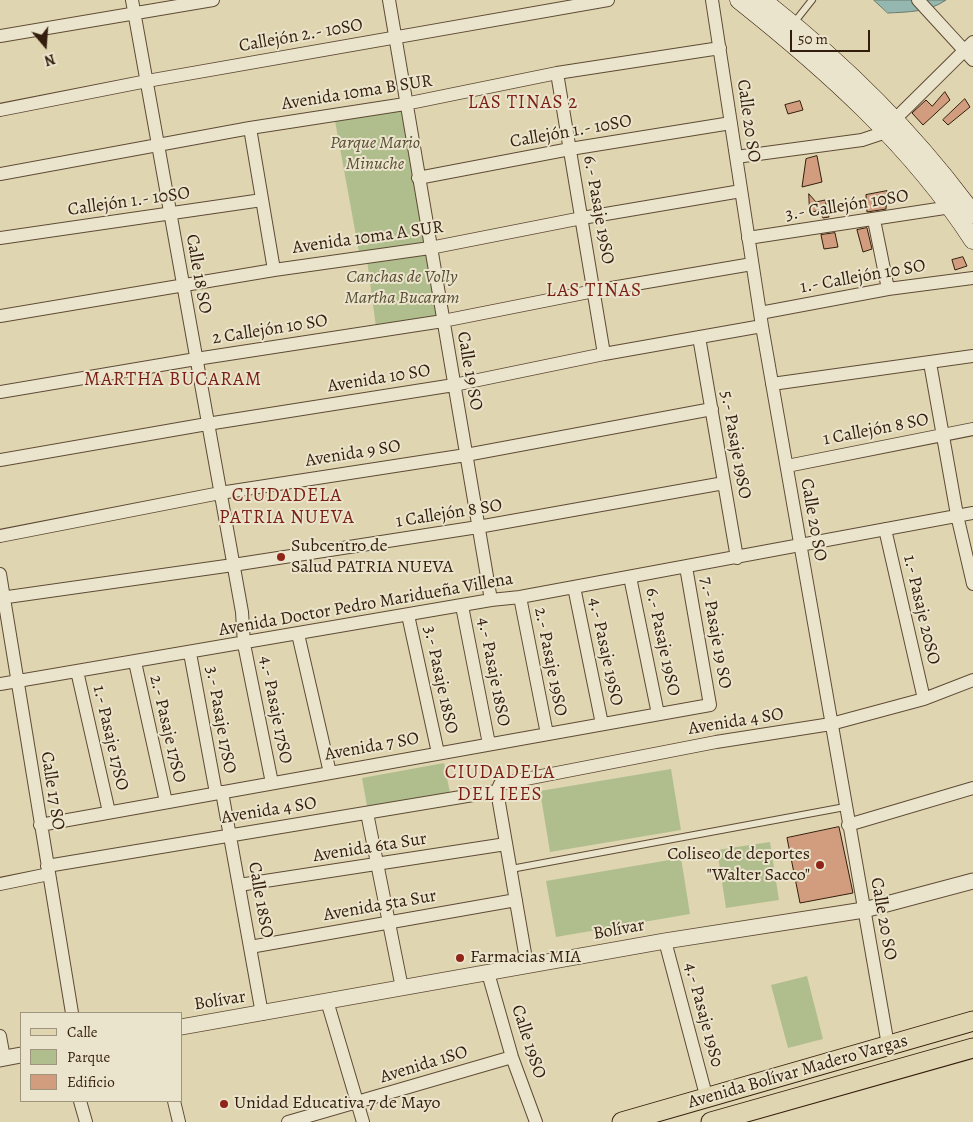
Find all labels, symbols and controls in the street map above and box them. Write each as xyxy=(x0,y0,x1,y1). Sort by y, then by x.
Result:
street label: Callejón 2.- 10SO xyxy=(237,14,365,58)
north arrow xyxy=(20,20,70,70)
scale bar xyxy=(793,20,873,52)
text: 50 m xyxy=(798,29,828,49)
text: N xyxy=(42,49,58,70)
street label: Avenida 10ma B SUR xyxy=(280,70,434,116)
street label: Calle 20 SO xyxy=(731,78,765,164)
district label: LAS TINAS 2 xyxy=(466,92,580,114)
street label: Callejón 1.- 10SO xyxy=(508,111,634,153)
park label: Parque Mario Minuche xyxy=(330,133,420,176)
street label: 6.- Pasaje 19SO xyxy=(578,154,618,266)
street label: Callejón 1.- 10SO xyxy=(67,183,191,221)
street label: 3.- Callejón 10SO xyxy=(784,186,910,226)
street label: Avenida 10ma A SUR xyxy=(291,217,445,259)
street label: Calle 18 SO xyxy=(180,232,216,316)
street label: 1.- Callejón 10 SO xyxy=(799,255,927,299)
park label: Canchas de Volly Martha Bucaram xyxy=(345,267,459,310)
district label: LAS TINAS xyxy=(545,280,643,302)
street label: 2 Callejón 10 SO xyxy=(211,310,329,350)
street label: Calle 19 SO xyxy=(451,330,487,412)
street label: Avenida 10 SO xyxy=(326,360,432,398)
district label: MARTHA BUCARAM xyxy=(82,369,264,391)
street label: 5.- Pasaje 19SO xyxy=(715,389,755,501)
street label: 1 Callejón 8 SO xyxy=(821,409,931,451)
street label: Avenida 9 SO xyxy=(304,436,402,472)
street label: Calle 20 SO xyxy=(795,477,831,563)
district label: CIUDADELA PATRIA NUEVA xyxy=(218,485,356,529)
street label: 1 Callejón 8 SO xyxy=(394,495,504,533)
place label: Subcentro de Salud PATRIA NUEVA xyxy=(291,536,453,578)
marker: Subcentro de Salud PATRIA NUEVA xyxy=(275,551,287,563)
street label: 1.- Pasaje 20SO xyxy=(898,553,944,667)
street label: Avenida Doctor Pedro Maridueña Villena xyxy=(217,568,515,642)
street label: 7.- Pasaje 19 SO xyxy=(695,575,735,691)
street label: 6.- Pasaje 19SO xyxy=(640,586,684,698)
street label: 4.- Pasaje 19SO xyxy=(583,596,627,708)
street label: 2.- Pasaje 19SO xyxy=(529,606,571,718)
street label: 4.- Pasaje 18SO xyxy=(472,616,514,728)
street label: 3.- Pasaje 18SO xyxy=(418,624,462,736)
street label: 4.- Pasaje 17SO xyxy=(254,654,296,766)
street label: 3.- Pasaje 17SO xyxy=(200,665,240,775)
street label: 2.- Pasaje 17SO xyxy=(144,673,190,785)
street label: 1.- Pasaje 17SO xyxy=(87,683,133,793)
street label: Avenida 4 SO xyxy=(687,704,785,740)
street label: Avenida 7 SO xyxy=(323,728,421,766)
street label: Calle 17 SO xyxy=(35,750,69,832)
district label: CIUDADELA DEL IEES xyxy=(444,762,556,806)
street label: Avenida 4 SO xyxy=(220,793,318,829)
street label: Avenida 6ta Sur xyxy=(312,828,428,868)
place label: Coliseo de deportes "Walter Sacco" xyxy=(667,844,810,886)
marker: Coliseo de deportes "Walter Sacco" xyxy=(814,859,826,871)
street label: Calle 18SO xyxy=(243,860,277,940)
street label: Calle 20 SO xyxy=(865,876,901,962)
street label: Avenida 5ta Sur xyxy=(322,885,438,927)
street label: Bolívar xyxy=(592,915,646,945)
place label: Farmacias MIA xyxy=(470,947,581,969)
marker: Farmacias MIA xyxy=(454,952,466,964)
street label: 4.- Pasaje 19S0 xyxy=(679,960,727,1070)
street label: Bolívar xyxy=(193,986,247,1016)
street label: Calle 19SO xyxy=(506,1002,550,1082)
legend xyxy=(20,1012,182,1102)
text: Calle xyxy=(67,1022,97,1042)
street label: Avenida Bolívar Madero Vargas xyxy=(686,1030,910,1114)
street label: Avenida 1SO xyxy=(377,1041,471,1089)
text: Parque xyxy=(67,1047,110,1067)
text: Edificio xyxy=(67,1072,115,1092)
place label: Unidad Educativa 7 de Mayo xyxy=(234,1093,440,1115)
marker: Unidad Educativa 7 de Mayo xyxy=(218,1098,230,1110)

